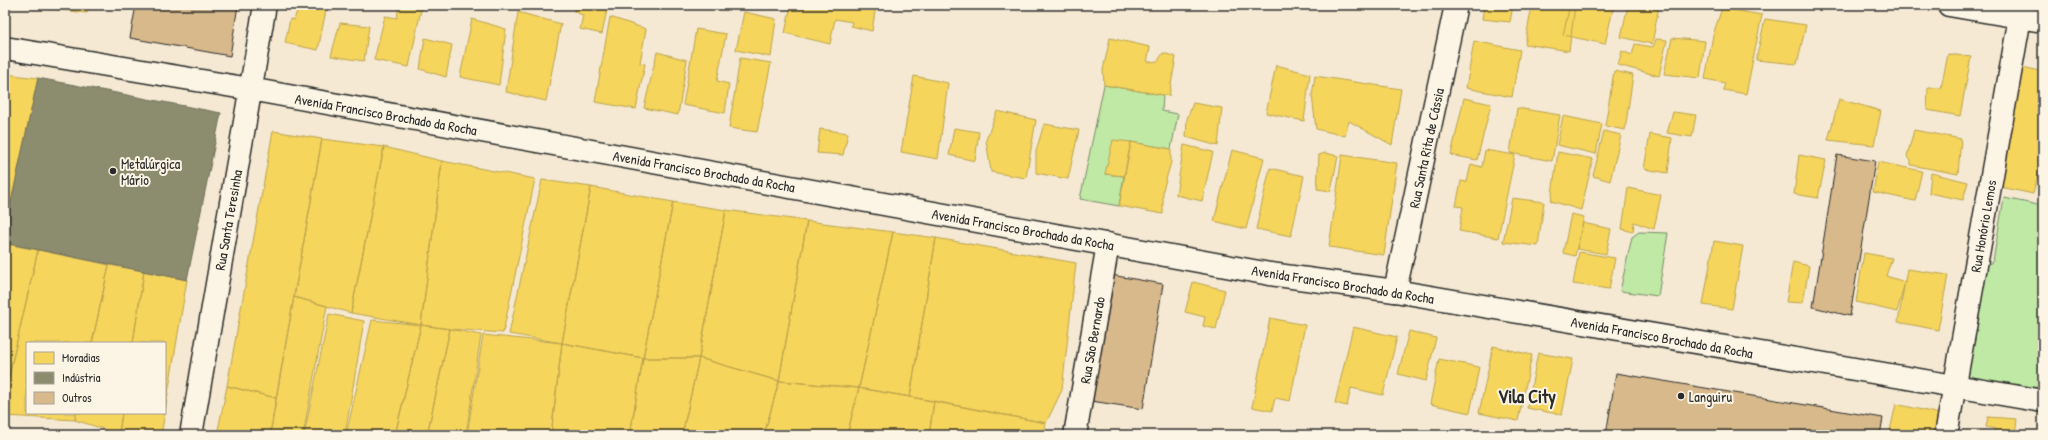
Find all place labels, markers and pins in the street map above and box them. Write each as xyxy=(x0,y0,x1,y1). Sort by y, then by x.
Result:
place label: Metalúrgica Mário xyxy=(121,154,181,189)
marker: Metalúrgica Mário xyxy=(108,166,118,176)
place label: Languiru xyxy=(1689,387,1732,407)
marker: Languiru xyxy=(1676,391,1686,401)

